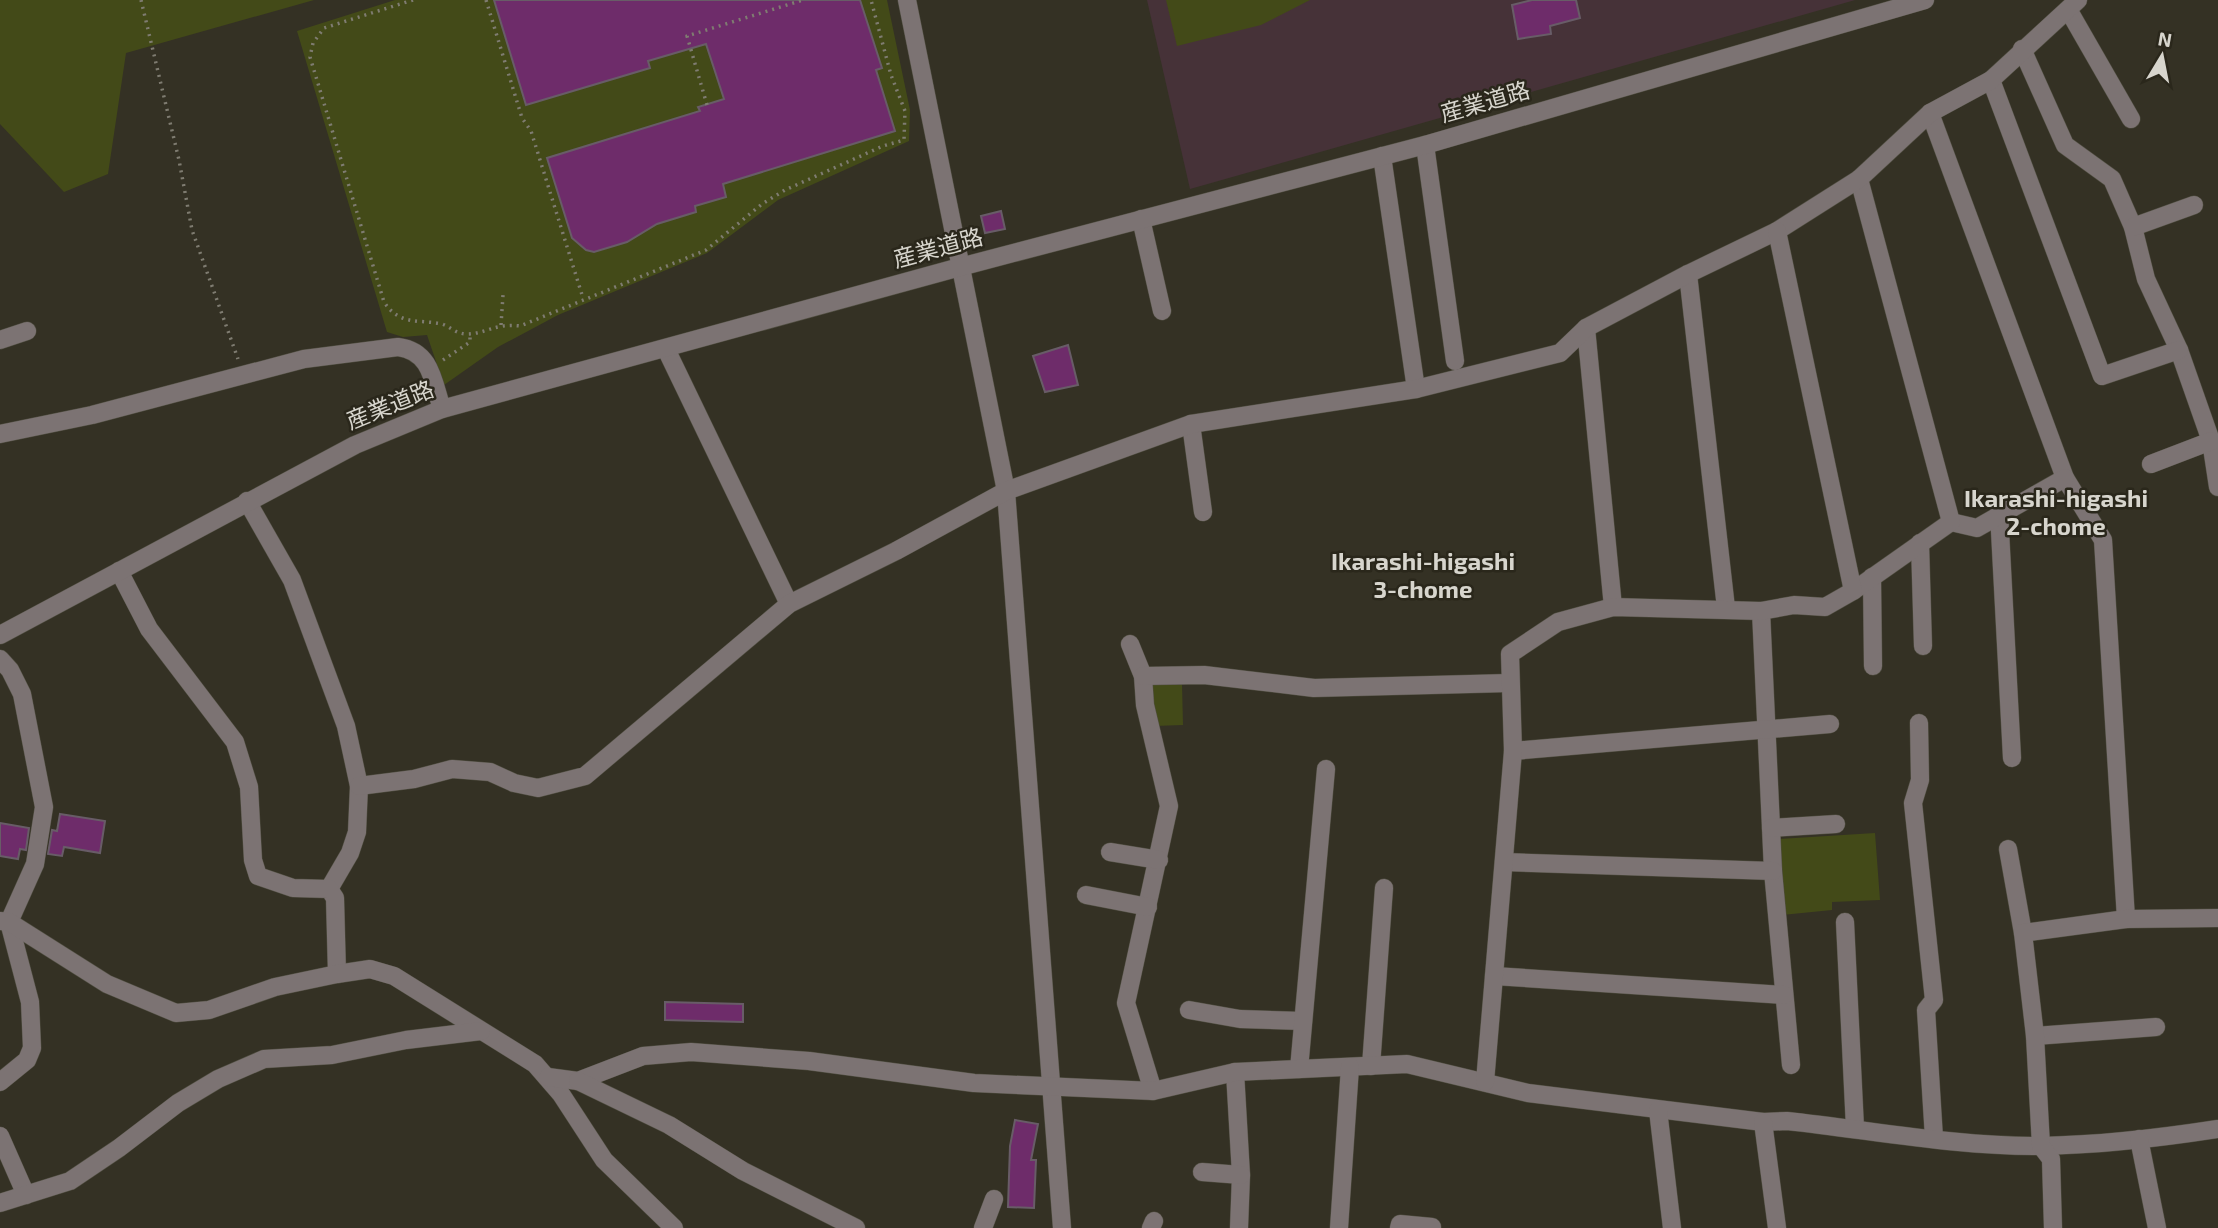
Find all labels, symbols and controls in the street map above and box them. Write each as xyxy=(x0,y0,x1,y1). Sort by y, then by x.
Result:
north arrow xyxy=(2127,21,2197,91)
text: N xyxy=(2156,26,2174,51)
street label: 産業道路 xyxy=(1437,75,1533,127)
street label: 産業道路 xyxy=(890,222,986,272)
street label: 産業道路 xyxy=(342,374,438,434)
district label: Ikarashi-higashi 2-chome xyxy=(1964,483,2148,540)
district label: Ikarashi-higashi 3-chome xyxy=(1331,546,1515,603)

